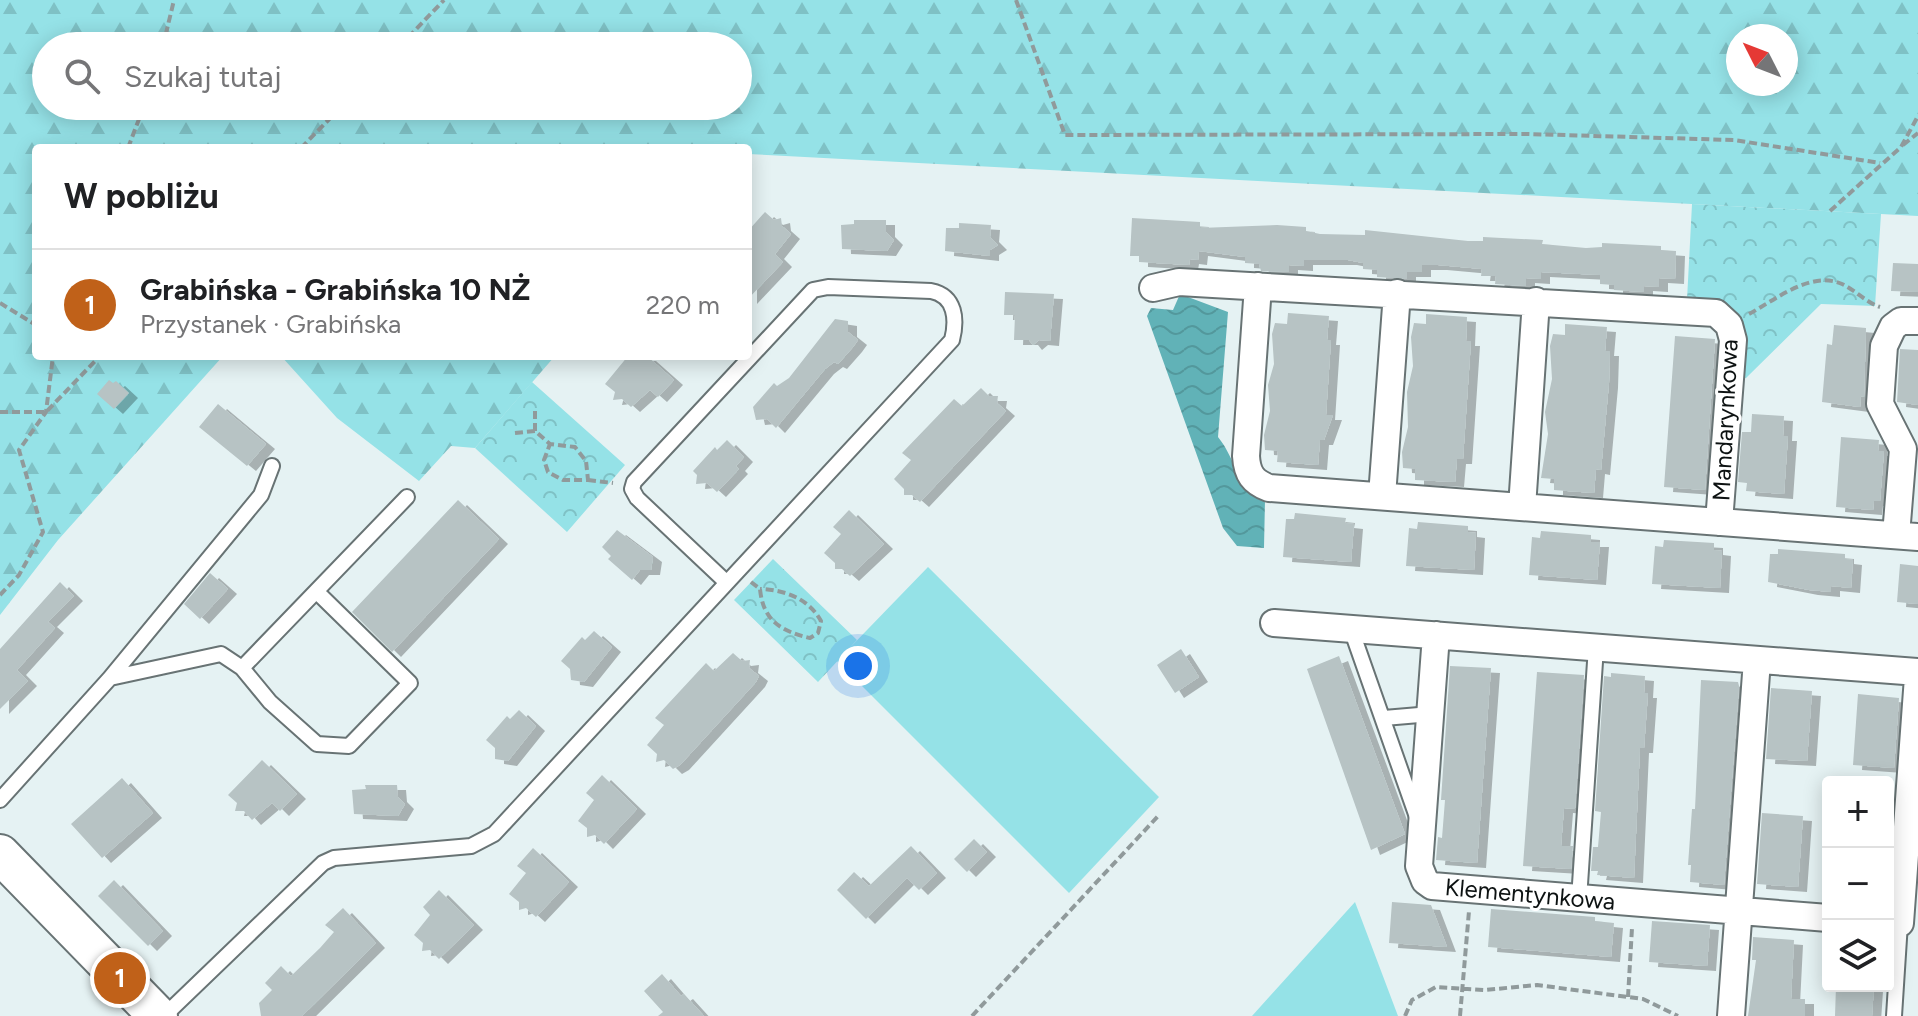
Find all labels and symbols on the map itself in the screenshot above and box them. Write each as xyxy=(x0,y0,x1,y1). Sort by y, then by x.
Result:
north arrow xyxy=(1726,24,1798,96)
street label: Mandarynkowa xyxy=(1706,338,1744,502)
your location xyxy=(838,646,878,686)
street label: Klementynkowa xyxy=(1444,872,1616,916)
pin: 1 xyxy=(94,948,146,1008)

